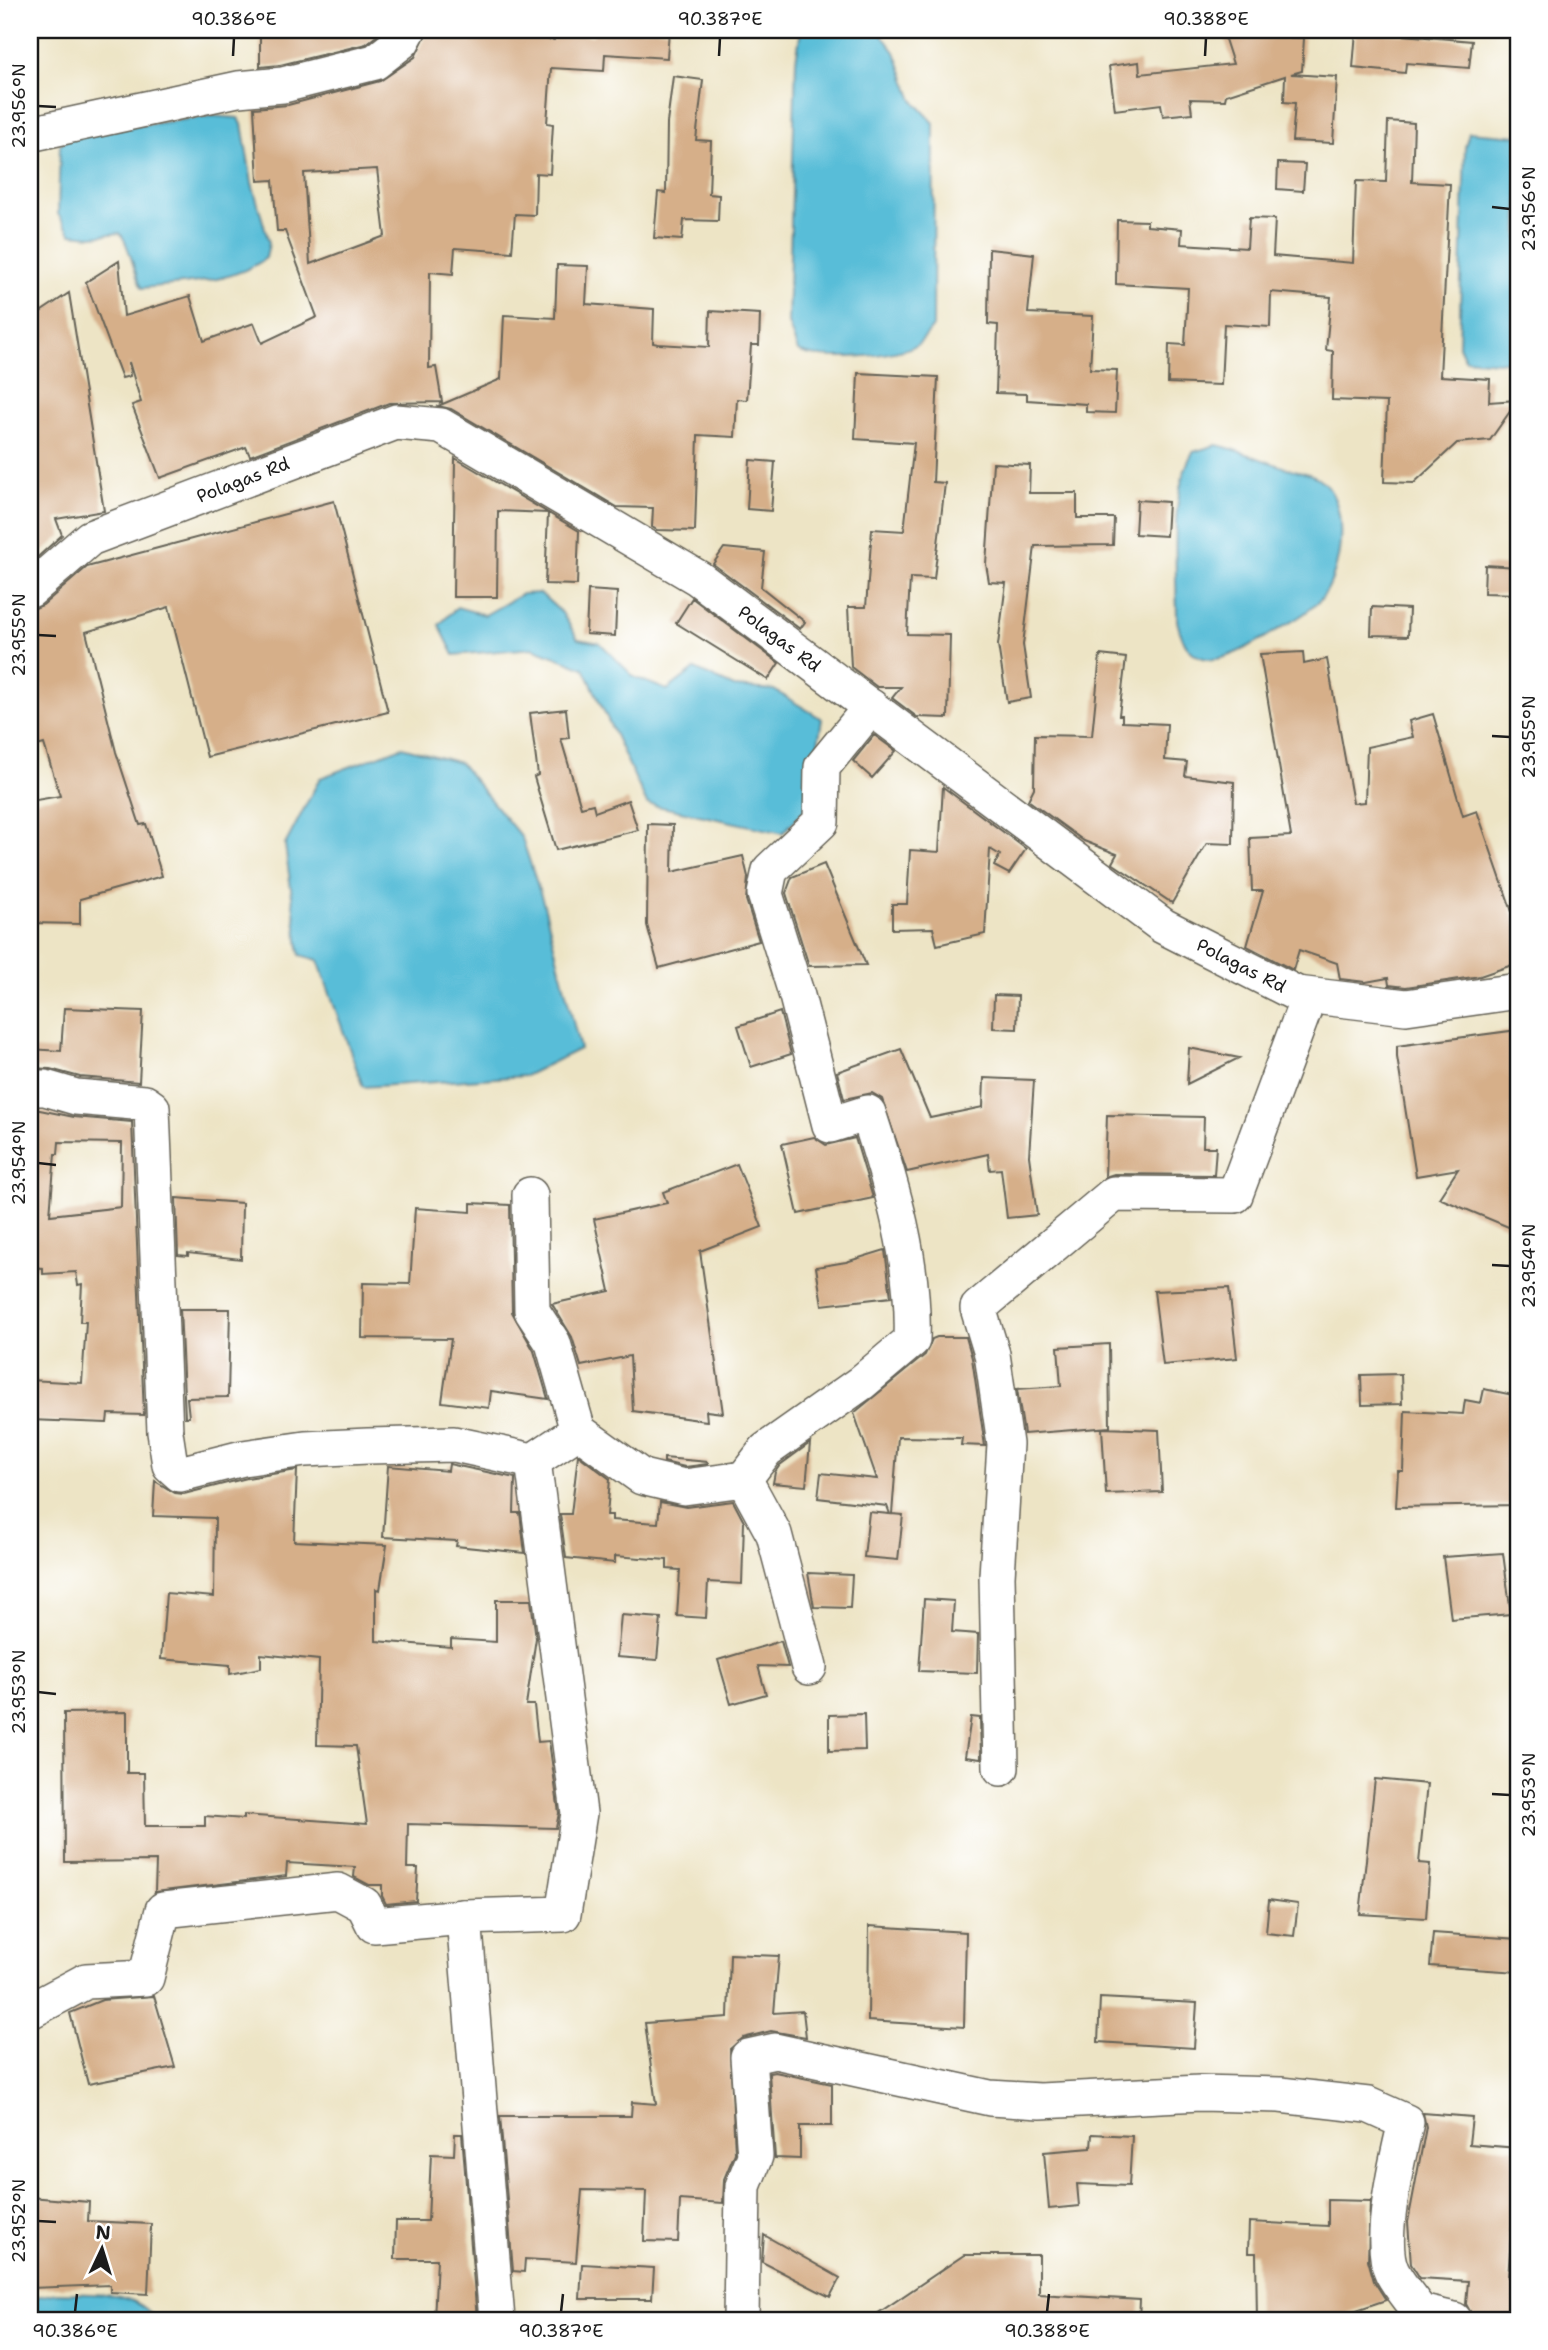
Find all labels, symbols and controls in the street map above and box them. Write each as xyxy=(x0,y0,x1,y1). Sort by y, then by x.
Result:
text: 90.386°E xyxy=(191,7,277,31)
text: 90.387°E xyxy=(678,7,762,31)
text: 90.388°E xyxy=(1163,7,1249,31)
text: 23.956°N xyxy=(7,63,31,149)
text: 23.956°N xyxy=(1517,166,1541,252)
street label: Polagas Rd xyxy=(193,451,293,509)
text: 23.955°N xyxy=(7,593,31,677)
street label: Polagas Rd xyxy=(733,600,826,678)
text: 23.955°N xyxy=(1517,695,1541,779)
street label: Polagas Rd xyxy=(1192,933,1290,999)
text: 23.954°N xyxy=(7,1120,31,1206)
text: 23.954°N xyxy=(1517,1223,1541,1309)
text: 23.953°N xyxy=(7,1650,31,1734)
text: 23.953°N xyxy=(1517,1753,1541,1837)
text: 23.952°N xyxy=(7,2179,31,2263)
north arrow xyxy=(66,2214,136,2284)
text: N xyxy=(95,2220,112,2246)
text: 90.386°E xyxy=(32,2319,118,2343)
text: 90.387°E xyxy=(519,2319,603,2343)
text: 90.388°E xyxy=(1004,2319,1090,2343)

